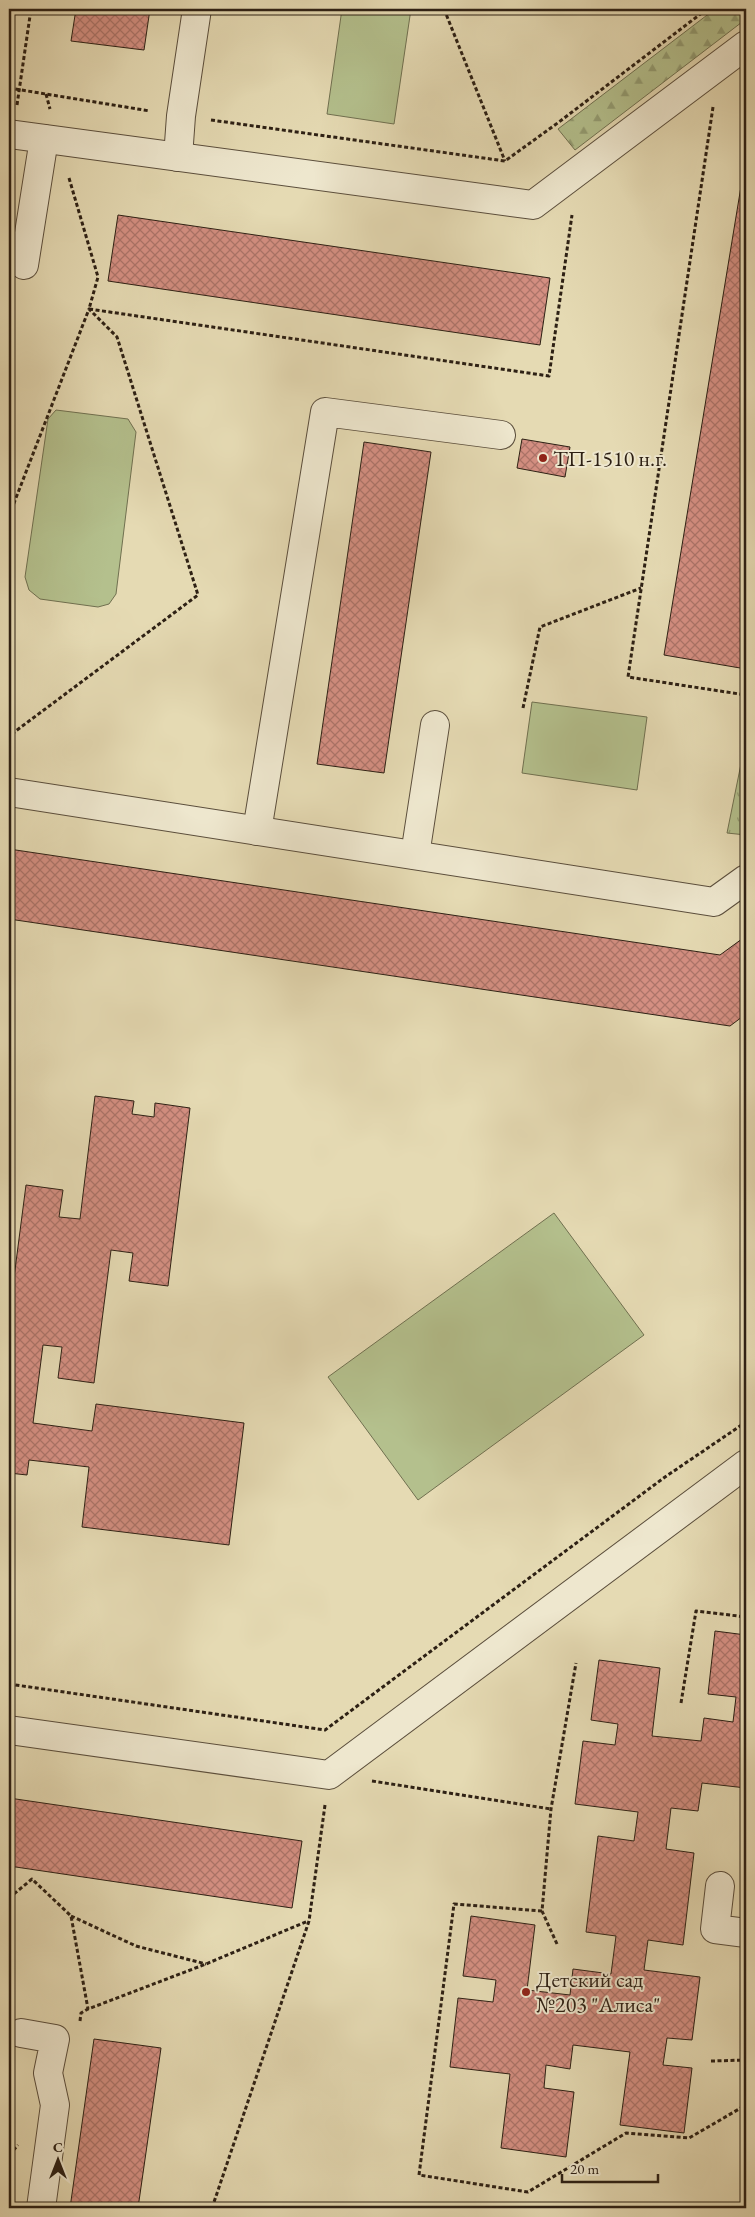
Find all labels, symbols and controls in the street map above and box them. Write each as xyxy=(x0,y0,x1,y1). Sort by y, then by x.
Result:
place label: ТП-1510 н.г. xyxy=(553,444,667,473)
marker: ТП-1510 н.г. xyxy=(537,452,549,464)
place label: Детский сад №203 "Алиса" xyxy=(536,1965,661,2019)
marker: Детский сад №203 "Алиса" xyxy=(520,1986,532,1998)
north arrow xyxy=(32,2134,82,2184)
text: С xyxy=(53,2138,63,2156)
scale bar xyxy=(562,2152,659,2184)
text: 20 m xyxy=(570,2159,599,2178)

